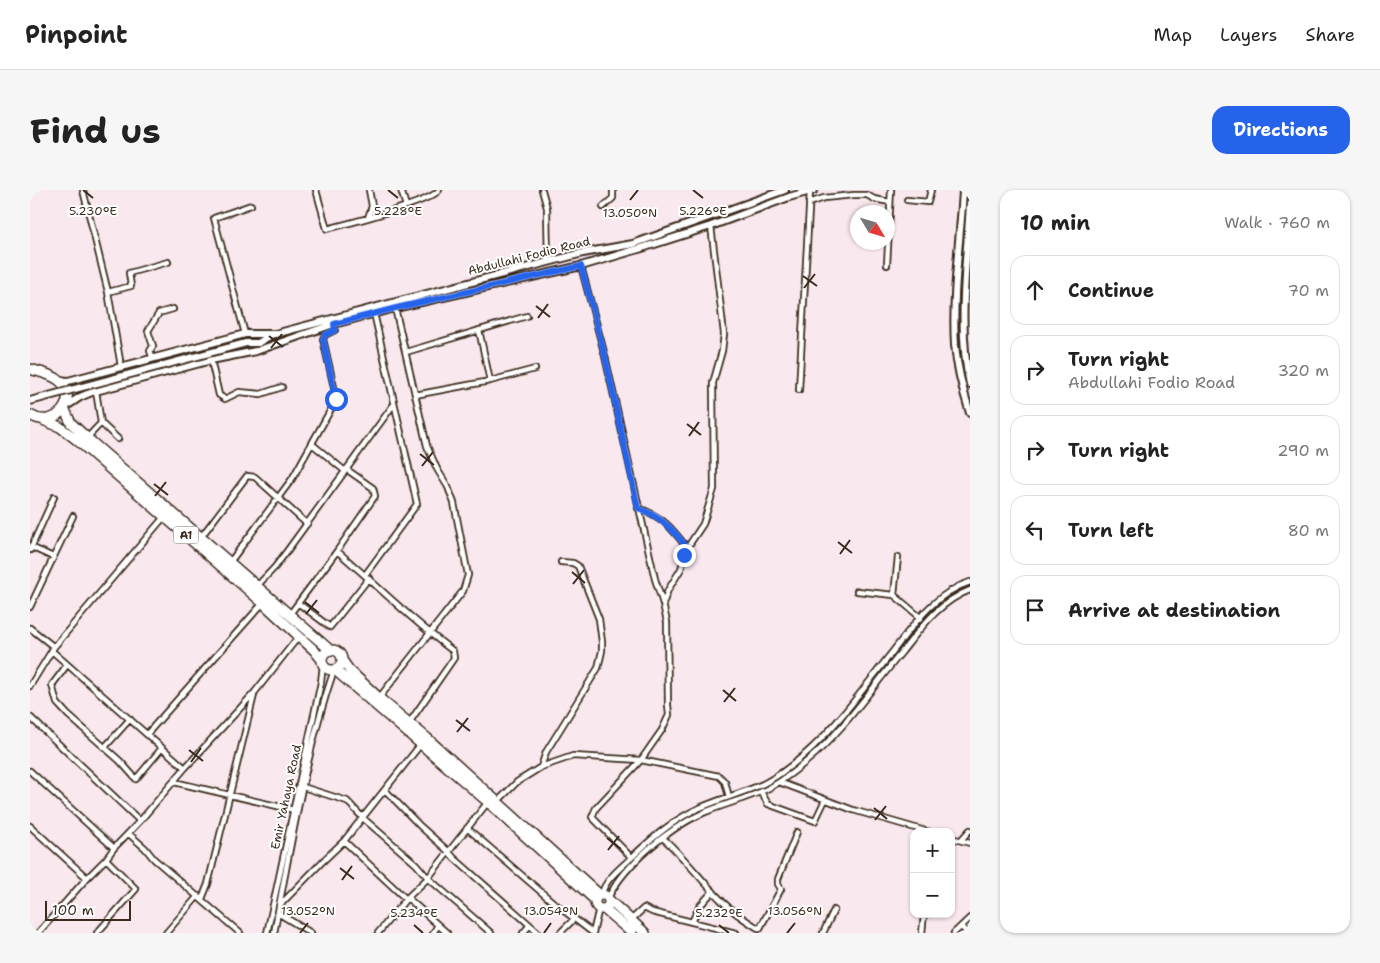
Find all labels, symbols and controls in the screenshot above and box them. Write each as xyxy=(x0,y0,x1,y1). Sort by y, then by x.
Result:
text: Pinpoint xyxy=(25,19,127,51)
text: Map xyxy=(1154,23,1192,47)
text: Layers xyxy=(1220,23,1277,47)
text: Share xyxy=(1305,23,1355,47)
button: Directions xyxy=(1212,106,1350,154)
text: Find us xyxy=(30,107,161,154)
text: 5.230°E xyxy=(69,203,117,219)
text: 5.228°E xyxy=(374,203,422,219)
text: 5.226°E xyxy=(679,203,727,219)
text: 13.050°N xyxy=(603,205,657,221)
north arrow xyxy=(850,205,895,250)
text: 10 min xyxy=(1020,209,1090,237)
text: Walk · 760 m xyxy=(1224,212,1330,233)
street label: Abdullahi Fodio Road xyxy=(466,233,592,279)
icon: ahead xyxy=(1021,276,1049,304)
text: Continue xyxy=(1068,278,1154,303)
text: 70 m xyxy=(1288,280,1329,301)
text: Turn right xyxy=(1068,347,1169,372)
icon: right xyxy=(1021,356,1049,384)
text: 320 m xyxy=(1278,360,1329,381)
text: Abdullahi Fodio Road xyxy=(1068,372,1235,393)
route start xyxy=(325,388,348,411)
icon: right xyxy=(1021,436,1049,464)
text: Turn right xyxy=(1068,438,1169,463)
text: 290 m xyxy=(1277,440,1329,461)
icon: left xyxy=(1021,516,1049,544)
text: Turn left xyxy=(1068,518,1154,543)
text: 80 m xyxy=(1288,520,1329,541)
road number: A1 xyxy=(174,526,198,544)
route end xyxy=(673,544,696,567)
icon: arrive xyxy=(1021,596,1049,624)
text: Arrive at destination xyxy=(1068,598,1280,623)
street label: Emir Yahaya Road xyxy=(267,743,305,851)
map controls xyxy=(910,828,955,918)
button: + xyxy=(910,828,955,873)
button: − xyxy=(910,873,955,918)
scale bar xyxy=(45,898,131,921)
text: 100 m xyxy=(52,901,94,919)
text: 13.052°N xyxy=(281,903,335,919)
text: 13.054°N xyxy=(524,903,578,919)
text: 13.056°N xyxy=(768,903,822,919)
text: 5.234°E xyxy=(390,905,438,921)
text: 5.232°E xyxy=(695,905,743,921)

